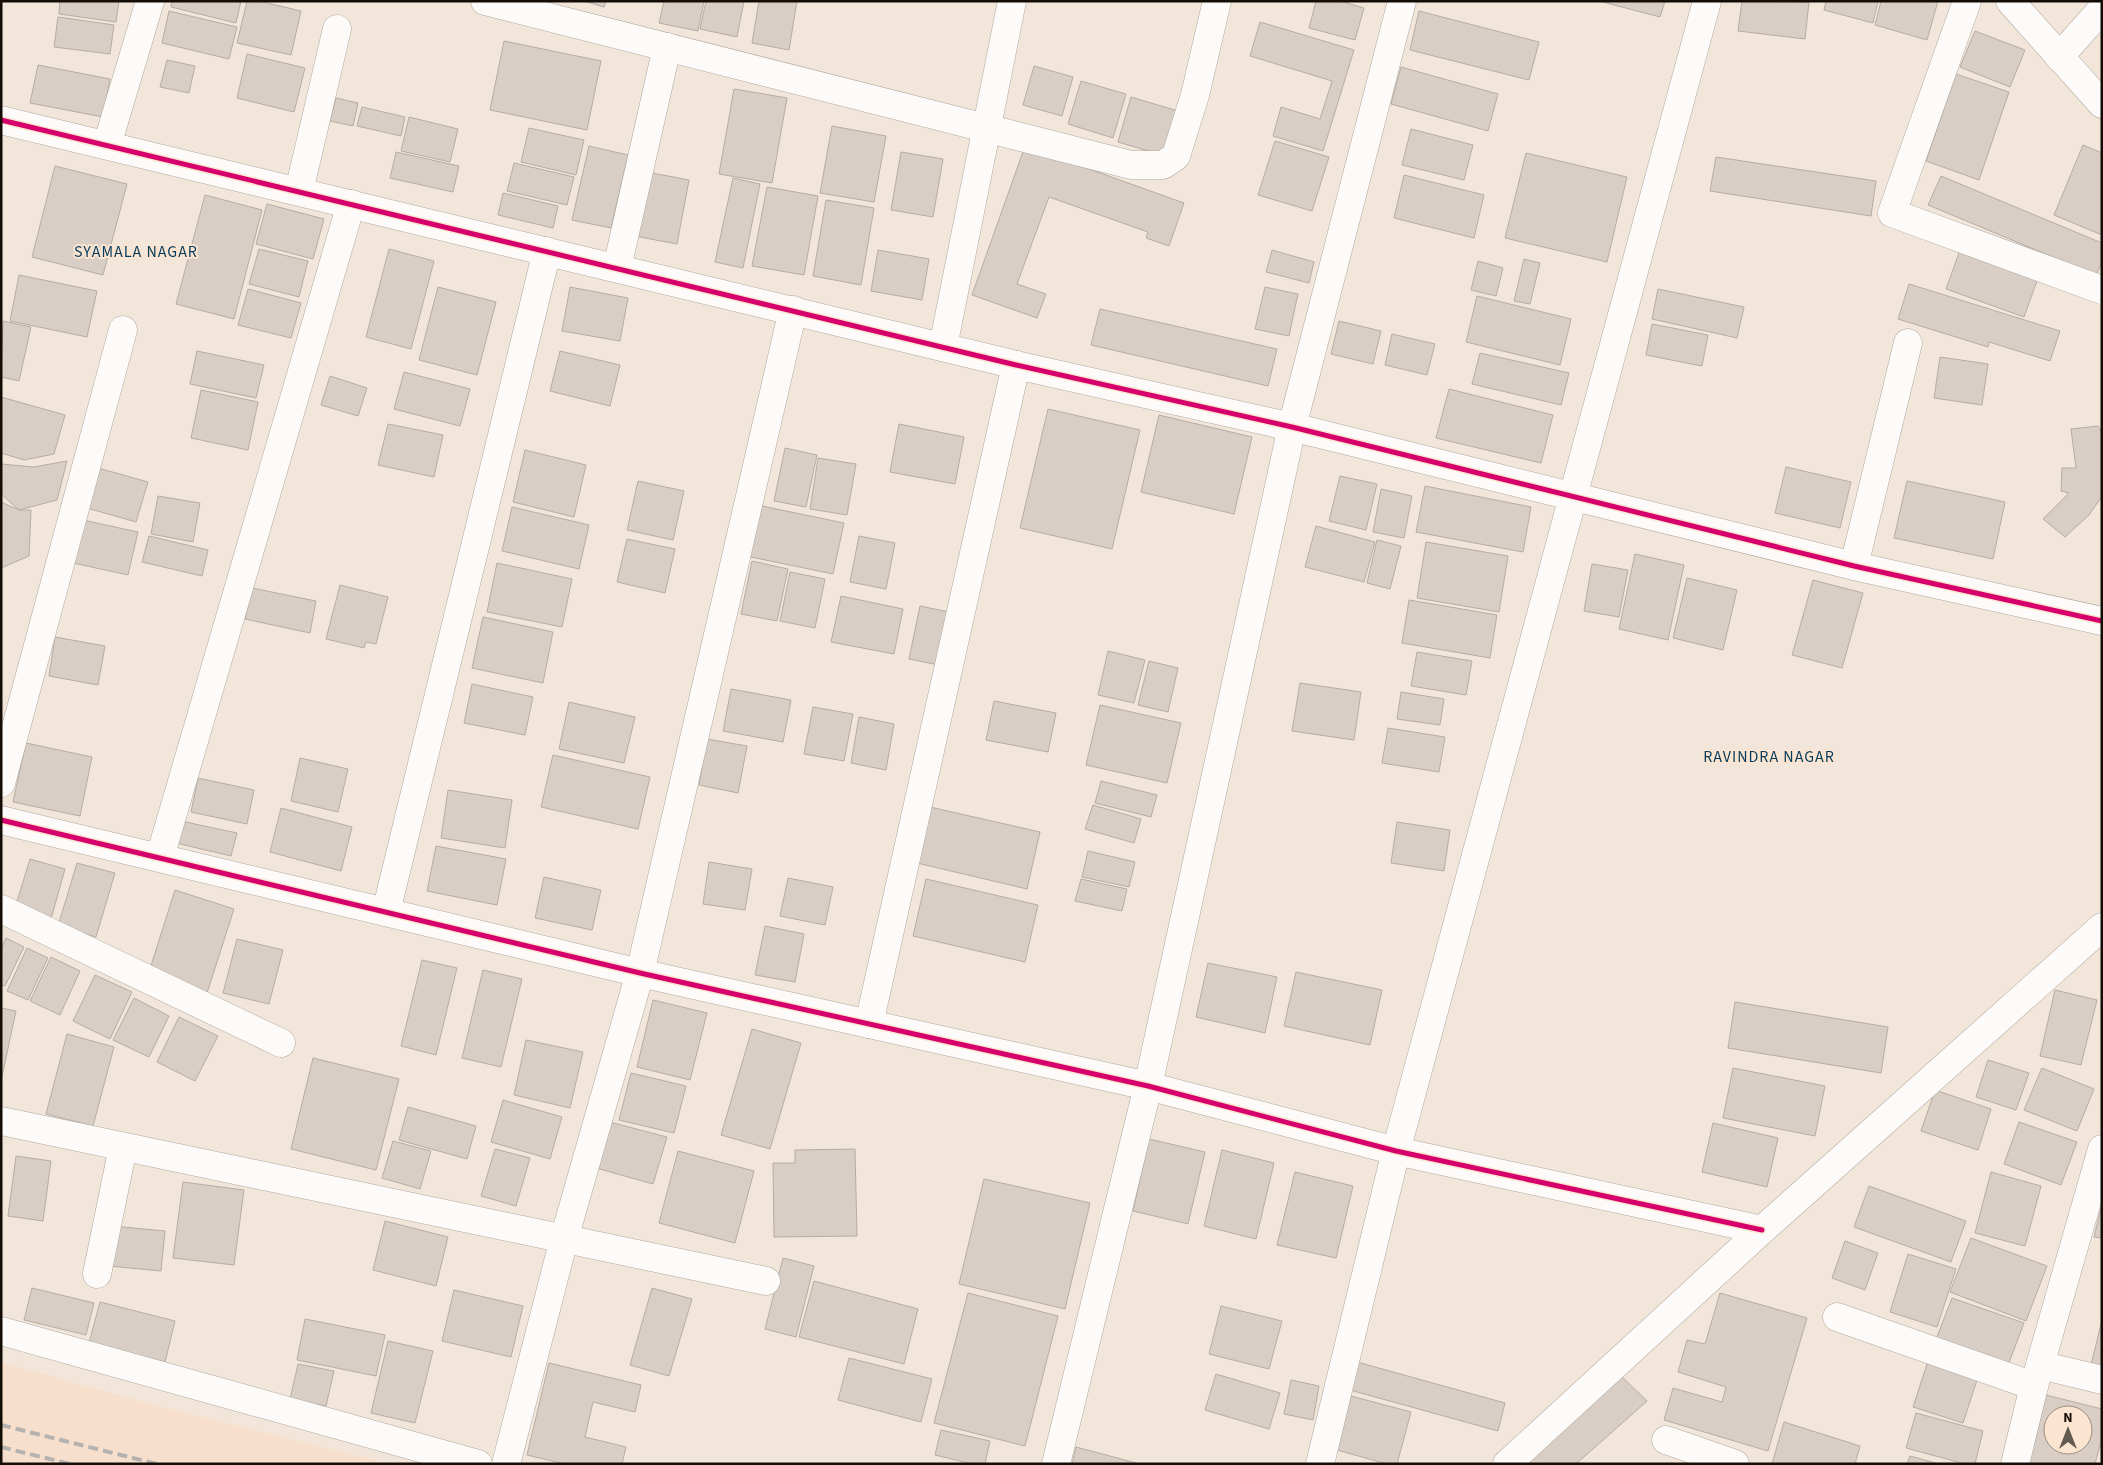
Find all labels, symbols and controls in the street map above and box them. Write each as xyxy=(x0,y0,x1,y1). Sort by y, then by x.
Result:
district label: SYAMALA NAGAR xyxy=(74,241,198,263)
district label: RAVINDRA NAGAR xyxy=(1703,746,1835,768)
north arrow xyxy=(2043,1405,2093,1455)
text: N xyxy=(2063,1408,2073,1428)

